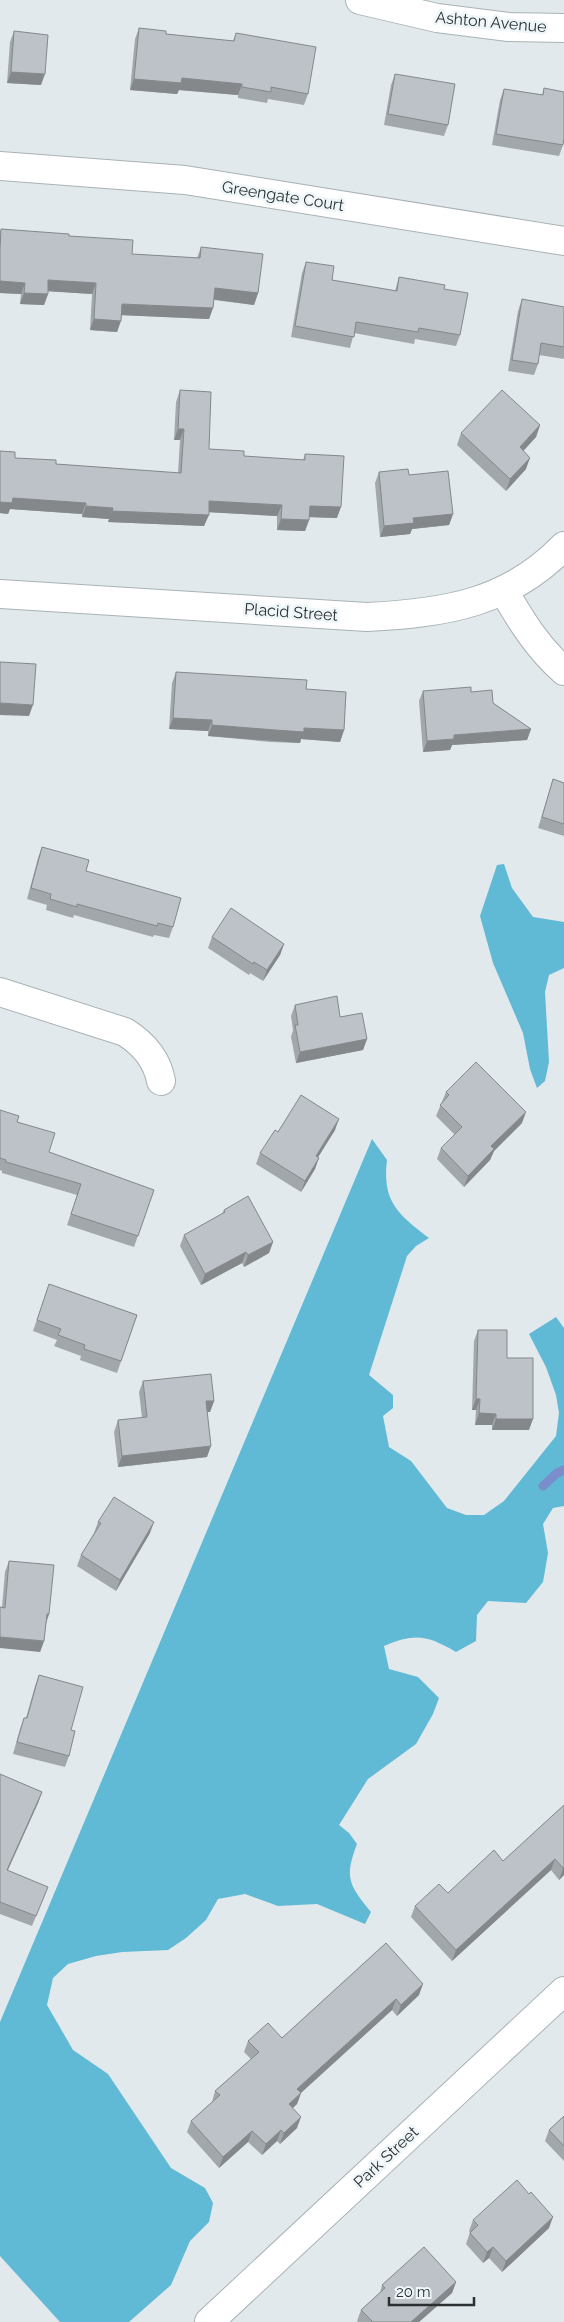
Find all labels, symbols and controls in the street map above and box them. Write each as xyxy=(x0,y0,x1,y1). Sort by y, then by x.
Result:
street label: Ashton Avenue xyxy=(435,8,547,36)
street label: Greengate Court xyxy=(221,177,346,215)
street label: Placid Street xyxy=(244,599,339,625)
street label: Park Street xyxy=(350,2122,423,2192)
scale bar xyxy=(389,2274,474,2306)
text: 20 m xyxy=(396,2283,431,2301)

